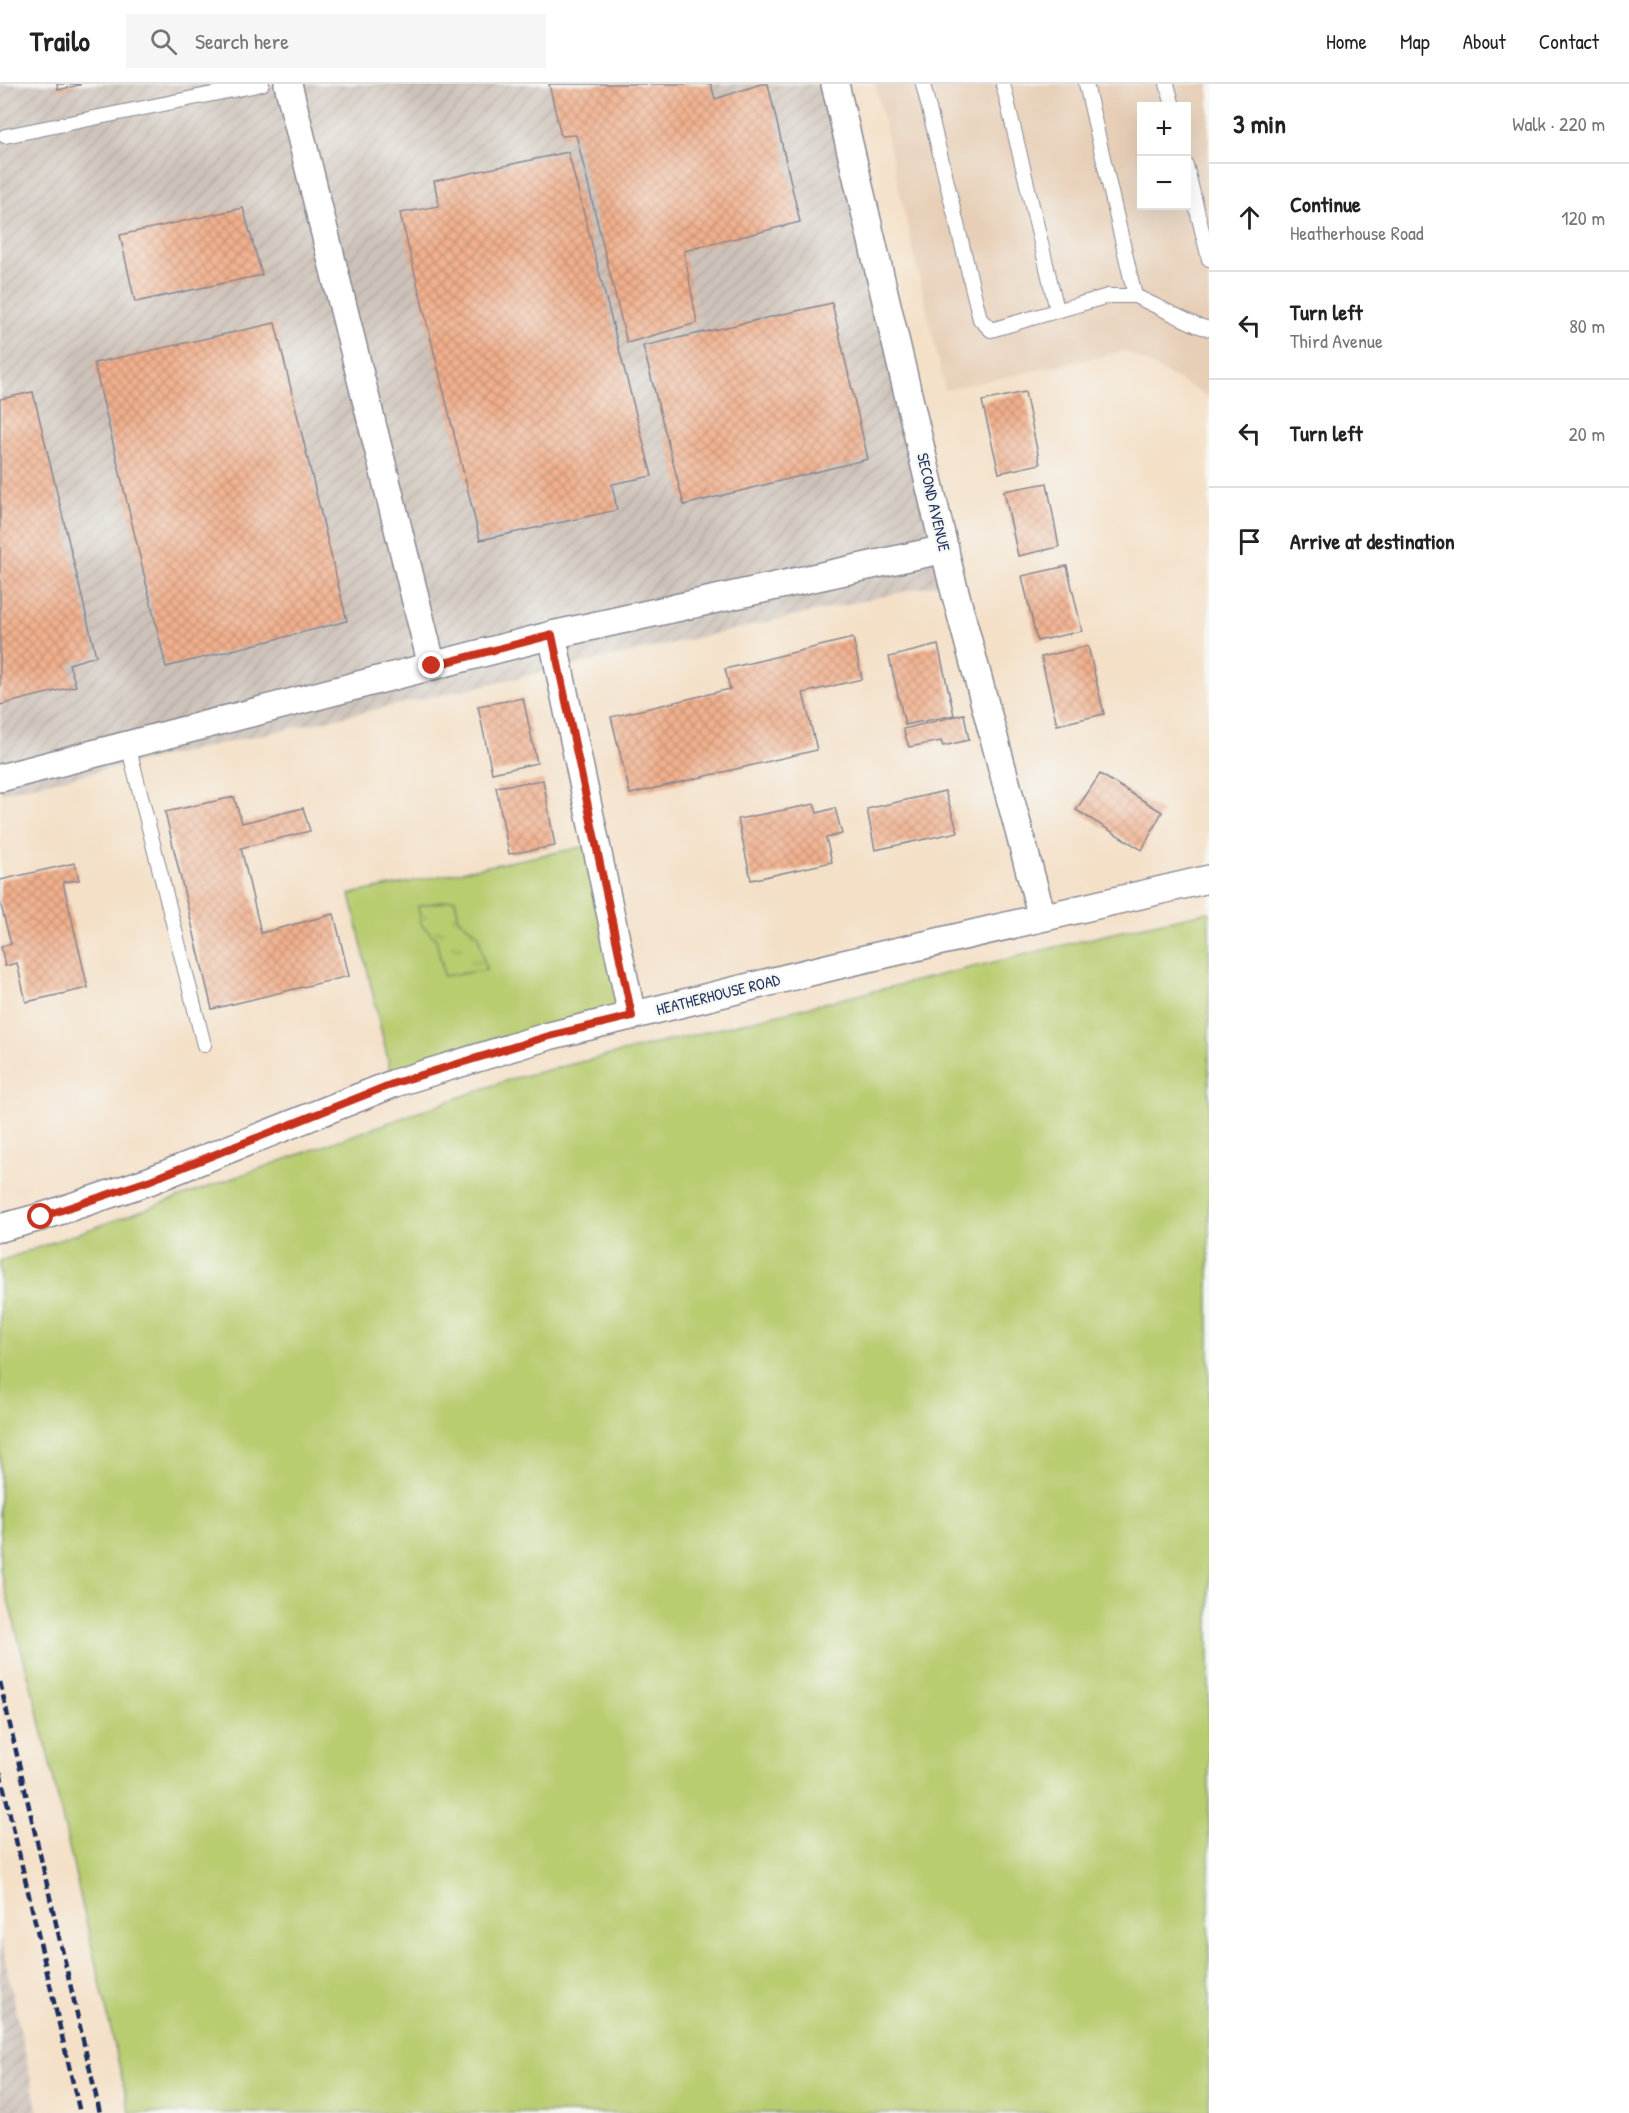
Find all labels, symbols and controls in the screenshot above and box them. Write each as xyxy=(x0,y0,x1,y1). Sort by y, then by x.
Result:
search box xyxy=(126,14,546,68)
text: Trailo xyxy=(30,22,90,60)
icon: search xyxy=(147,25,180,58)
text: Search here xyxy=(195,26,289,56)
text: Home xyxy=(1326,27,1367,56)
text: Map xyxy=(1400,27,1430,56)
text: About xyxy=(1463,27,1506,56)
text: Contact xyxy=(1539,27,1599,56)
map controls xyxy=(1137,102,1191,210)
button: + xyxy=(1137,102,1191,156)
text: 3 min xyxy=(1233,106,1286,141)
text: Walk · 220 m xyxy=(1512,110,1605,137)
button: − xyxy=(1137,156,1191,210)
text: Continue xyxy=(1290,189,1361,219)
icon: ahead xyxy=(1233,201,1266,234)
text: 120 m xyxy=(1561,204,1605,231)
text: Heatherhouse Road xyxy=(1290,219,1424,246)
text: Turn left xyxy=(1290,297,1363,327)
icon: left xyxy=(1233,309,1266,342)
text: 80 m xyxy=(1569,312,1605,339)
text: Third Avenue xyxy=(1290,327,1383,354)
icon: left xyxy=(1233,417,1266,450)
text: Turn left xyxy=(1290,418,1363,448)
text: 20 m xyxy=(1568,420,1605,447)
street label: SECOND AVENUE xyxy=(912,451,956,553)
icon: arrive xyxy=(1233,525,1266,558)
text: Arrive at destination xyxy=(1290,526,1455,556)
route end xyxy=(418,652,444,678)
street label: HEATHERHOUSE ROAD xyxy=(654,968,782,1020)
route start xyxy=(27,1203,53,1229)

